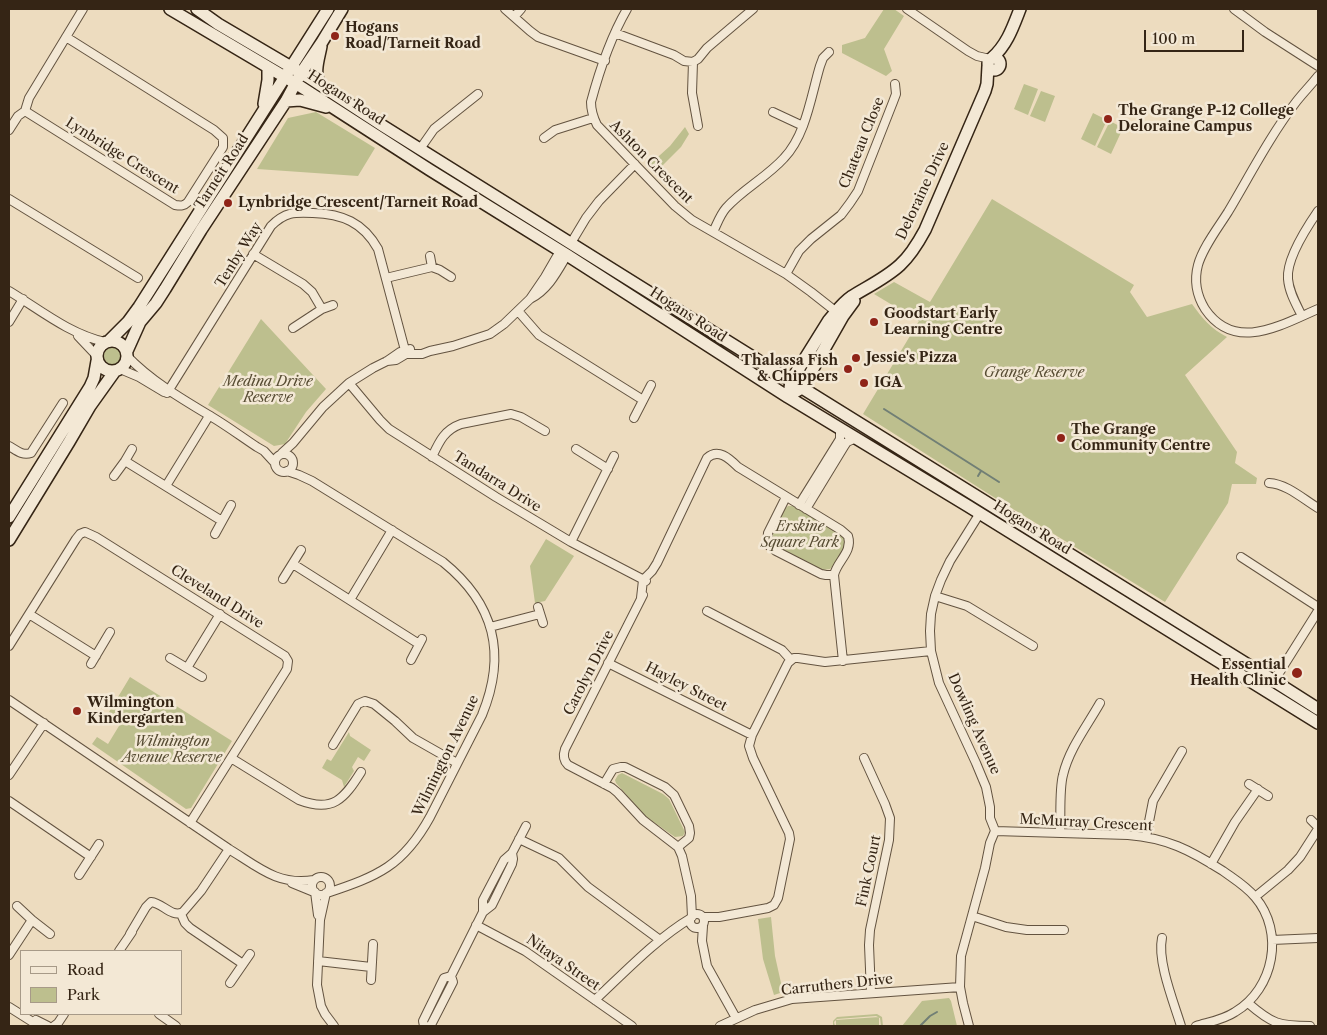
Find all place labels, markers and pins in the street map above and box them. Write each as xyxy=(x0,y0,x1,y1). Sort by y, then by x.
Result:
place label: Hogans Road/Tarneit Road xyxy=(345,20,481,52)
marker: Hogans Road/Tarneit Road xyxy=(329,30,341,42)
place label: The Grange P-12 College Deloraine Campus xyxy=(1118,103,1294,136)
marker: The Grange P-12 College Deloraine Campus xyxy=(1102,113,1114,125)
place label: Lynbridge Crescent/Tarneit Road xyxy=(238,195,478,211)
marker: Lynbridge Crescent/Tarneit Road xyxy=(222,197,234,209)
place label: Goodstart Early Learning Centre xyxy=(884,306,1003,338)
marker: Goodstart Early Learning Centre xyxy=(868,316,880,328)
place label: Jessie's Pizza xyxy=(866,350,957,366)
marker: Jessie's Pizza xyxy=(850,352,862,364)
place label: Thalassa Fish & Chippers xyxy=(741,353,838,386)
marker: Thalassa Fish & Chippers xyxy=(842,363,854,375)
place label: IGA xyxy=(874,375,902,391)
marker: IGA xyxy=(858,377,870,389)
place label: The Grange Community Centre xyxy=(1071,422,1210,454)
marker: The Grange Community Centre xyxy=(1055,432,1067,444)
place label: Essential Health Clinic xyxy=(1190,657,1286,690)
marker: Essential Health Clinic xyxy=(1290,666,1304,680)
place label: Wilmington Kindergarten xyxy=(87,695,184,728)
marker: Wilmington Kindergarten xyxy=(71,705,83,717)

